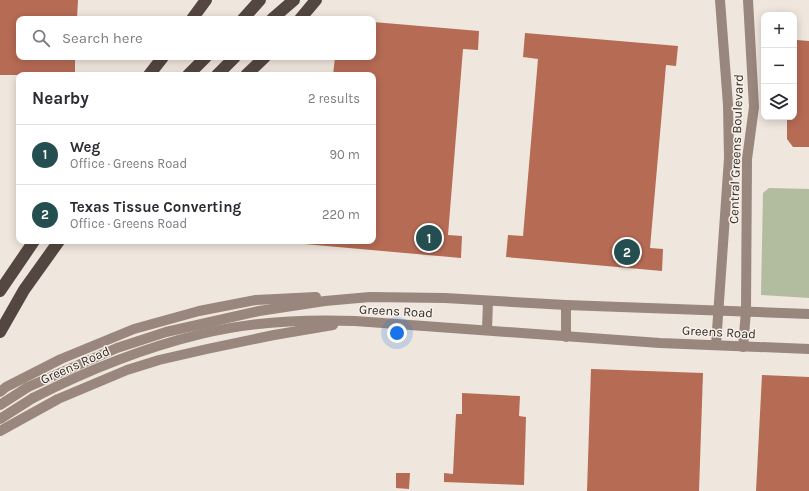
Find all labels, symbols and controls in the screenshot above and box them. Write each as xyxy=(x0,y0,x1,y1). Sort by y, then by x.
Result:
map controls xyxy=(761,12,797,120)
button: + xyxy=(761,12,797,48)
search box xyxy=(16,16,376,60)
icon: search xyxy=(30,27,52,49)
text: Search here xyxy=(62,29,143,47)
button: − xyxy=(761,48,797,84)
street label: Central Greens Boulevard xyxy=(726,74,746,224)
button: layers xyxy=(761,84,797,120)
text: Nearby xyxy=(32,88,89,108)
text: 2 results xyxy=(308,91,360,106)
text: Weg xyxy=(70,138,100,156)
text: 1 xyxy=(43,147,47,162)
text: 90 m xyxy=(329,147,360,162)
text: Office · Greens Road xyxy=(70,156,187,171)
text: Texas Tissue Converting xyxy=(70,198,241,216)
text: 2 xyxy=(41,207,49,222)
text: 220 m xyxy=(322,207,360,222)
text: Office · Greens Road xyxy=(70,216,187,231)
pin: 1 xyxy=(416,223,442,253)
pin: 2 xyxy=(614,237,640,267)
street label: Greens Road xyxy=(359,302,433,320)
your location xyxy=(387,323,407,343)
street label: Greens Road xyxy=(682,323,756,341)
street label: Greens Road xyxy=(38,343,112,387)

